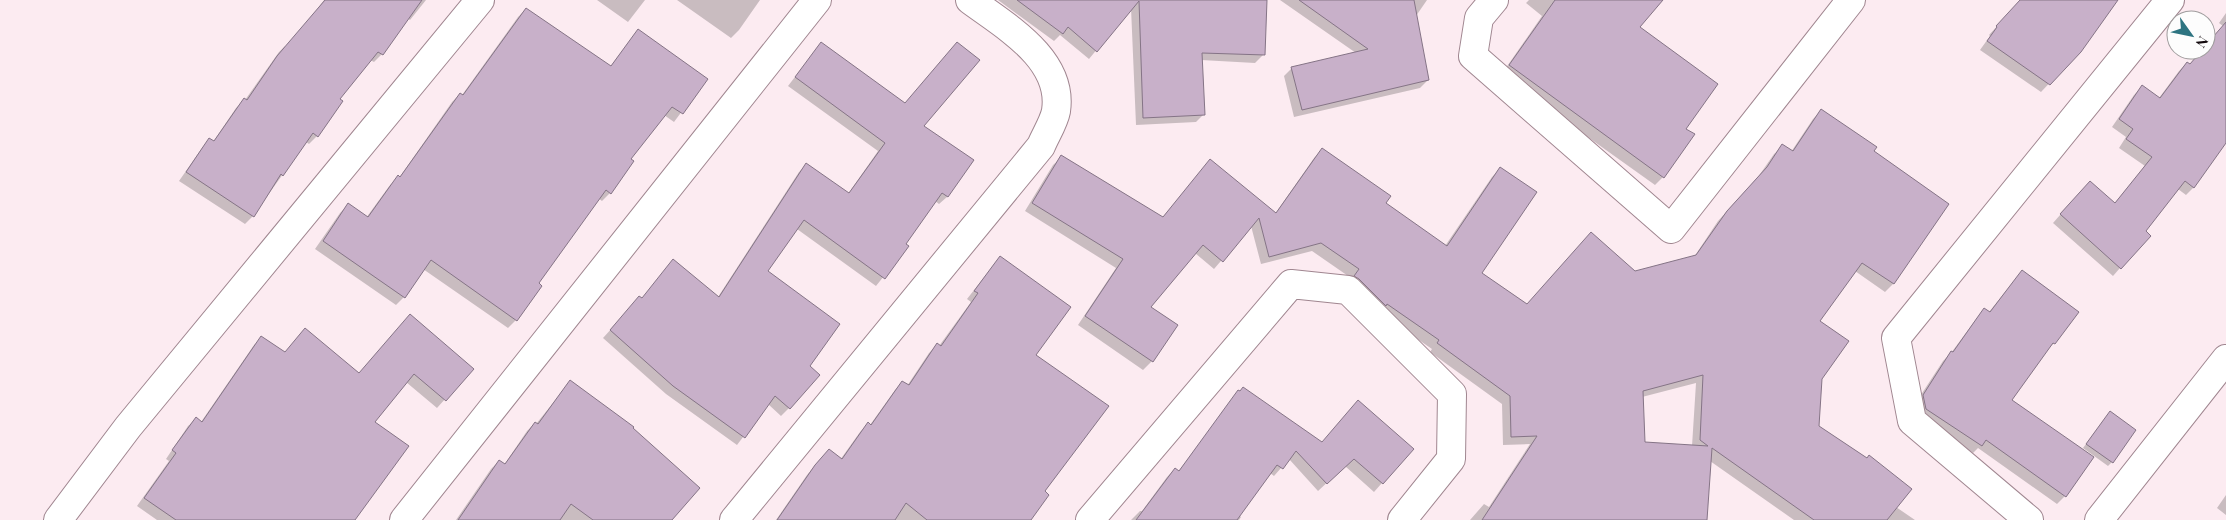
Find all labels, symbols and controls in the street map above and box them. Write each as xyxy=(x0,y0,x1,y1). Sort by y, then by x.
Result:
north arrow xyxy=(2166,10,2216,60)
text: N xyxy=(2192,33,2213,52)

